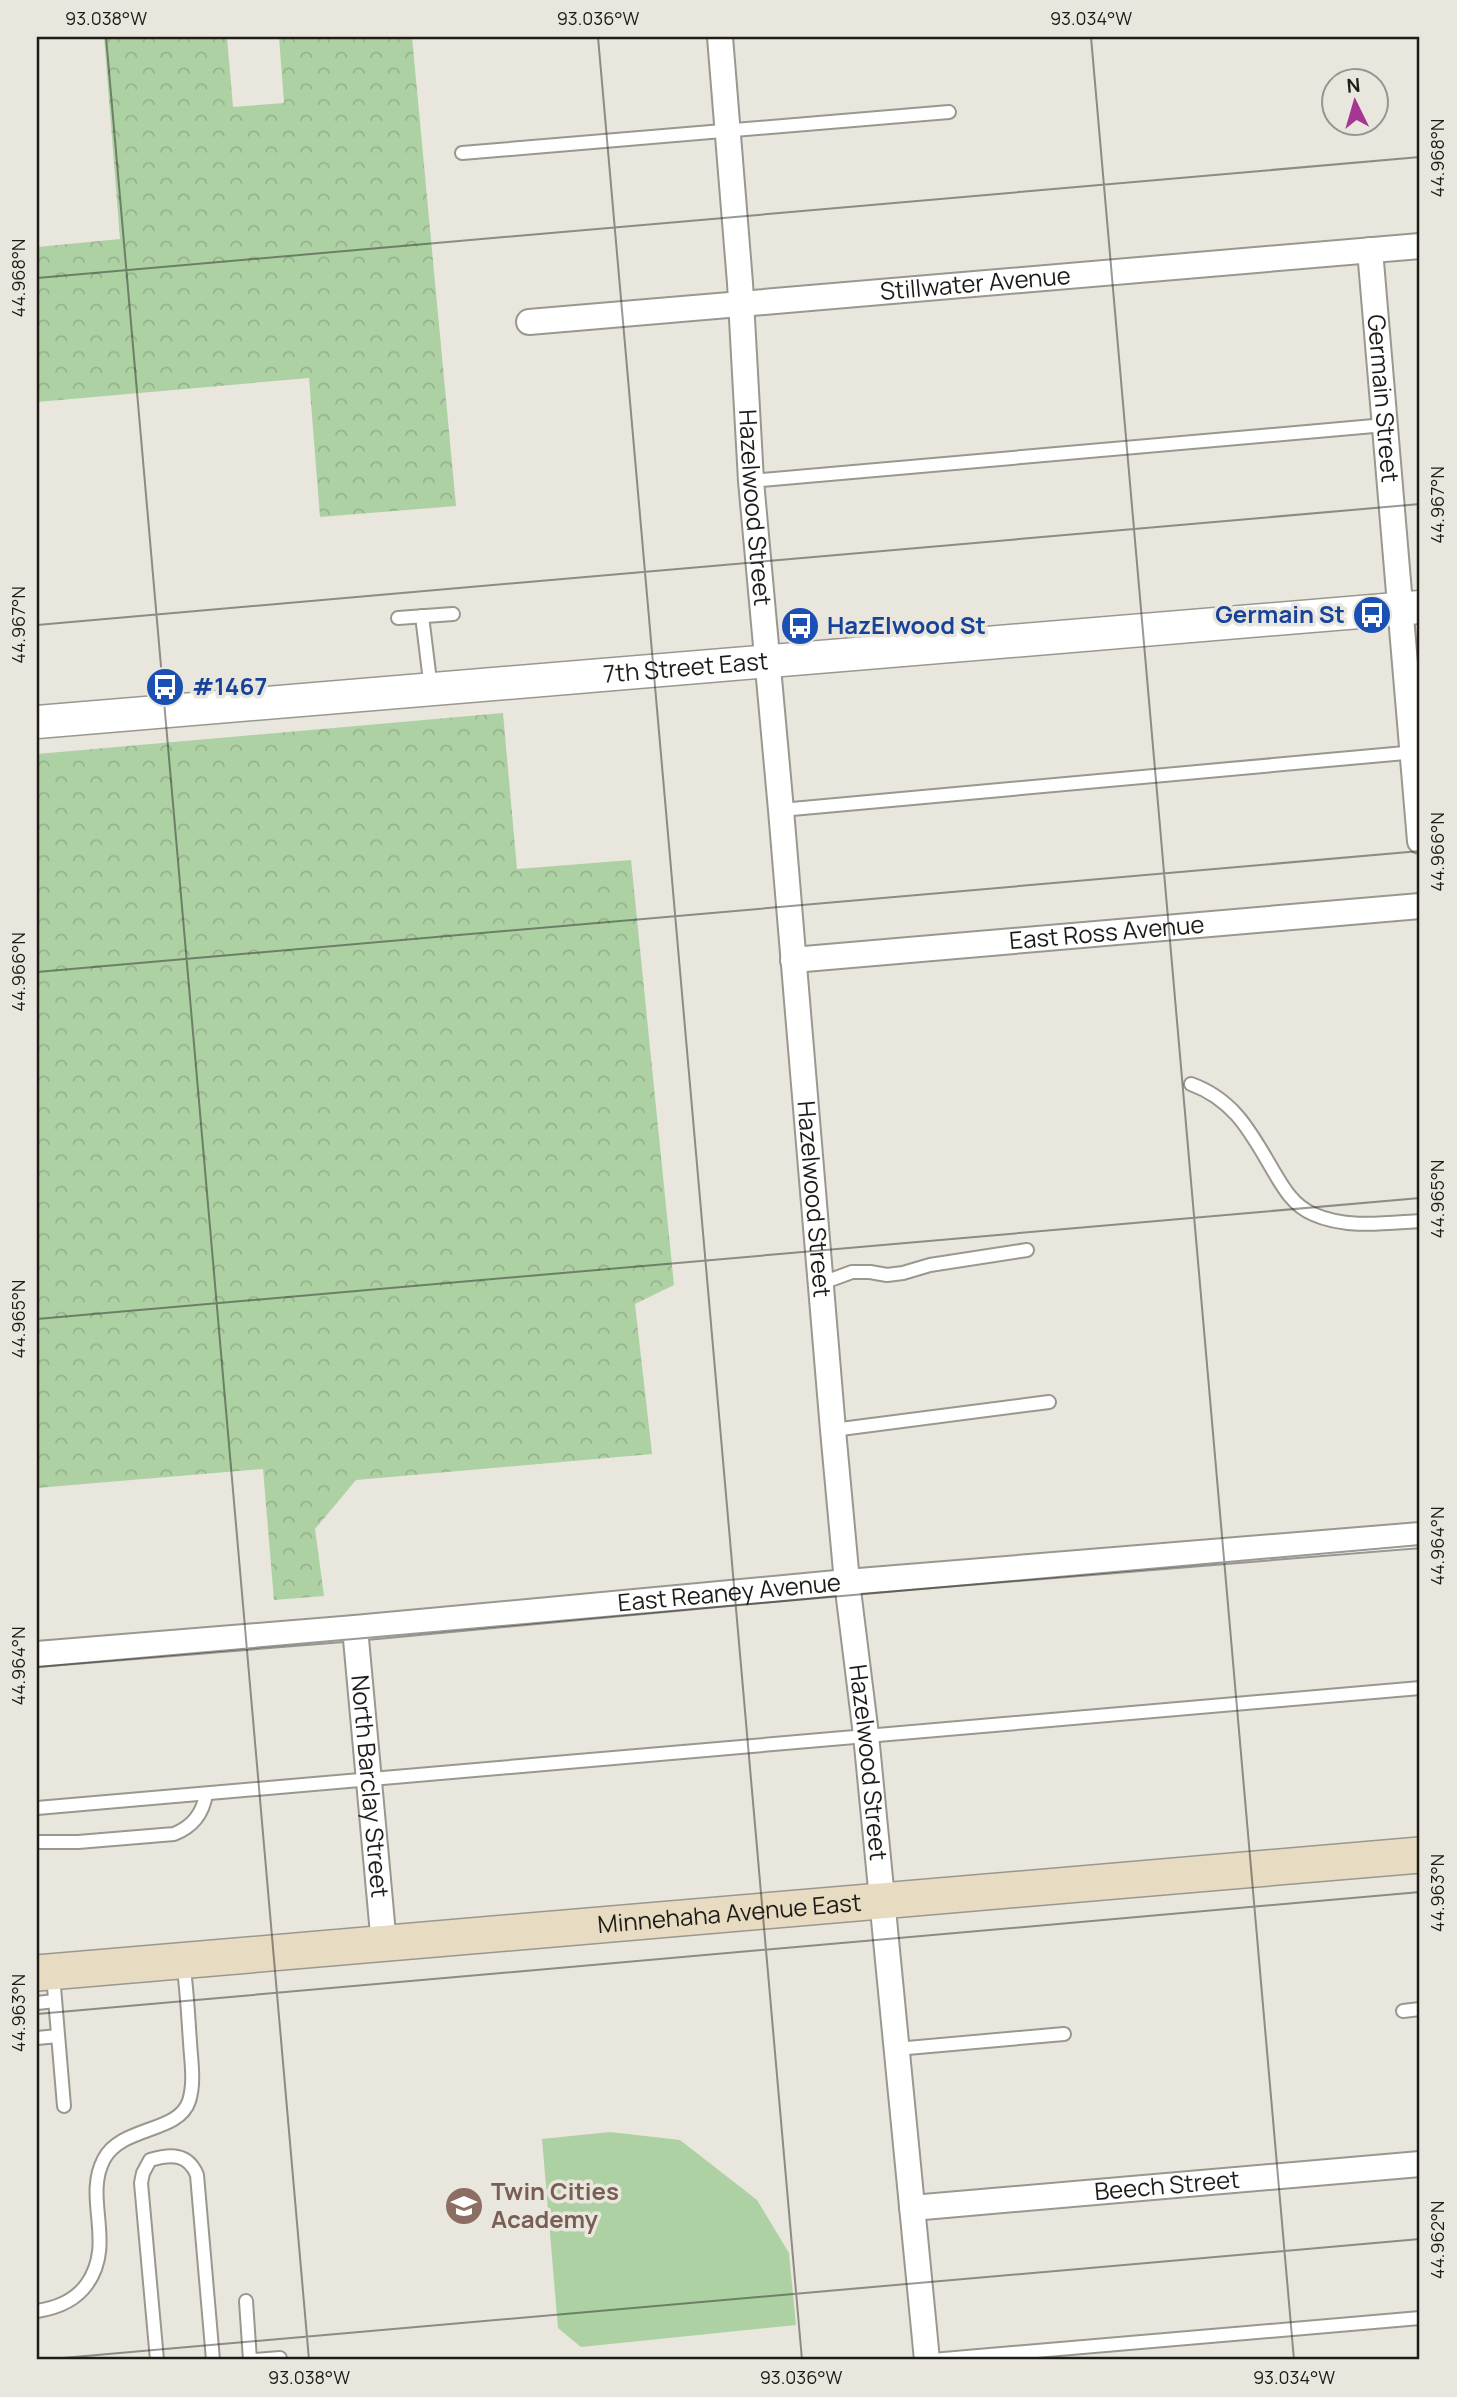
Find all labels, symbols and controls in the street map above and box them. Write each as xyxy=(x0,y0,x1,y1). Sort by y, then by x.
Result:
text: 93.038°W xyxy=(65,6,147,30)
text: 93.036°W xyxy=(557,6,640,30)
text: 93.034°W xyxy=(1050,6,1132,30)
north arrow xyxy=(1320,66,1390,136)
text: N xyxy=(1346,72,1361,99)
text: 44.968°N xyxy=(1425,119,1449,197)
text: 44.968°N xyxy=(6,239,30,317)
street label: Stillwater Avenue xyxy=(879,258,1072,307)
street label: Germain Street xyxy=(1361,313,1408,484)
street label: Hazelwood Street xyxy=(732,408,780,607)
text: 44.967°N xyxy=(1425,466,1449,544)
text: 44.967°N xyxy=(6,586,30,664)
bus stop icon: Germain St xyxy=(1351,594,1393,636)
place label: Germain St xyxy=(1215,597,1345,630)
bus stop icon: HazElwood St xyxy=(779,605,821,647)
place label: HazElwood St xyxy=(827,608,986,641)
street label: 7th Street East xyxy=(602,643,769,690)
bus stop icon: #1467 xyxy=(144,666,186,708)
place label: #1467 xyxy=(192,669,267,702)
text: 44.966°N xyxy=(1425,812,1449,892)
street label: East Ross Avenue xyxy=(1008,907,1206,956)
text: 44.966°N xyxy=(6,932,30,1012)
street label: Hazelwood Street xyxy=(790,1099,840,1299)
text: 44.965°N xyxy=(1425,1160,1449,1238)
text: 44.965°N xyxy=(6,1280,30,1358)
text: 44.964°N xyxy=(1425,1507,1449,1585)
street label: East Reaney Avenue xyxy=(616,1565,842,1618)
text: 44.964°N xyxy=(6,1627,30,1705)
street label: Hazelwood Street xyxy=(842,1662,896,1862)
street label: North Barclay Street xyxy=(344,1673,398,1899)
text: 44.963°N xyxy=(1425,1854,1449,1932)
street label: Minnehaha Avenue East xyxy=(596,1885,863,1940)
text: 44.963°N xyxy=(6,1974,30,2052)
street label: Beech Street xyxy=(1093,2162,1241,2207)
place label: Twin Cities Academy xyxy=(491,2174,619,2235)
school or university icon: Twin Cities Academy xyxy=(443,2185,485,2227)
text: 44.962°N xyxy=(1425,2201,1449,2279)
text: 93.038°W xyxy=(268,2365,350,2389)
text: 93.036°W xyxy=(760,2365,843,2389)
text: 93.034°W xyxy=(1253,2365,1335,2389)

